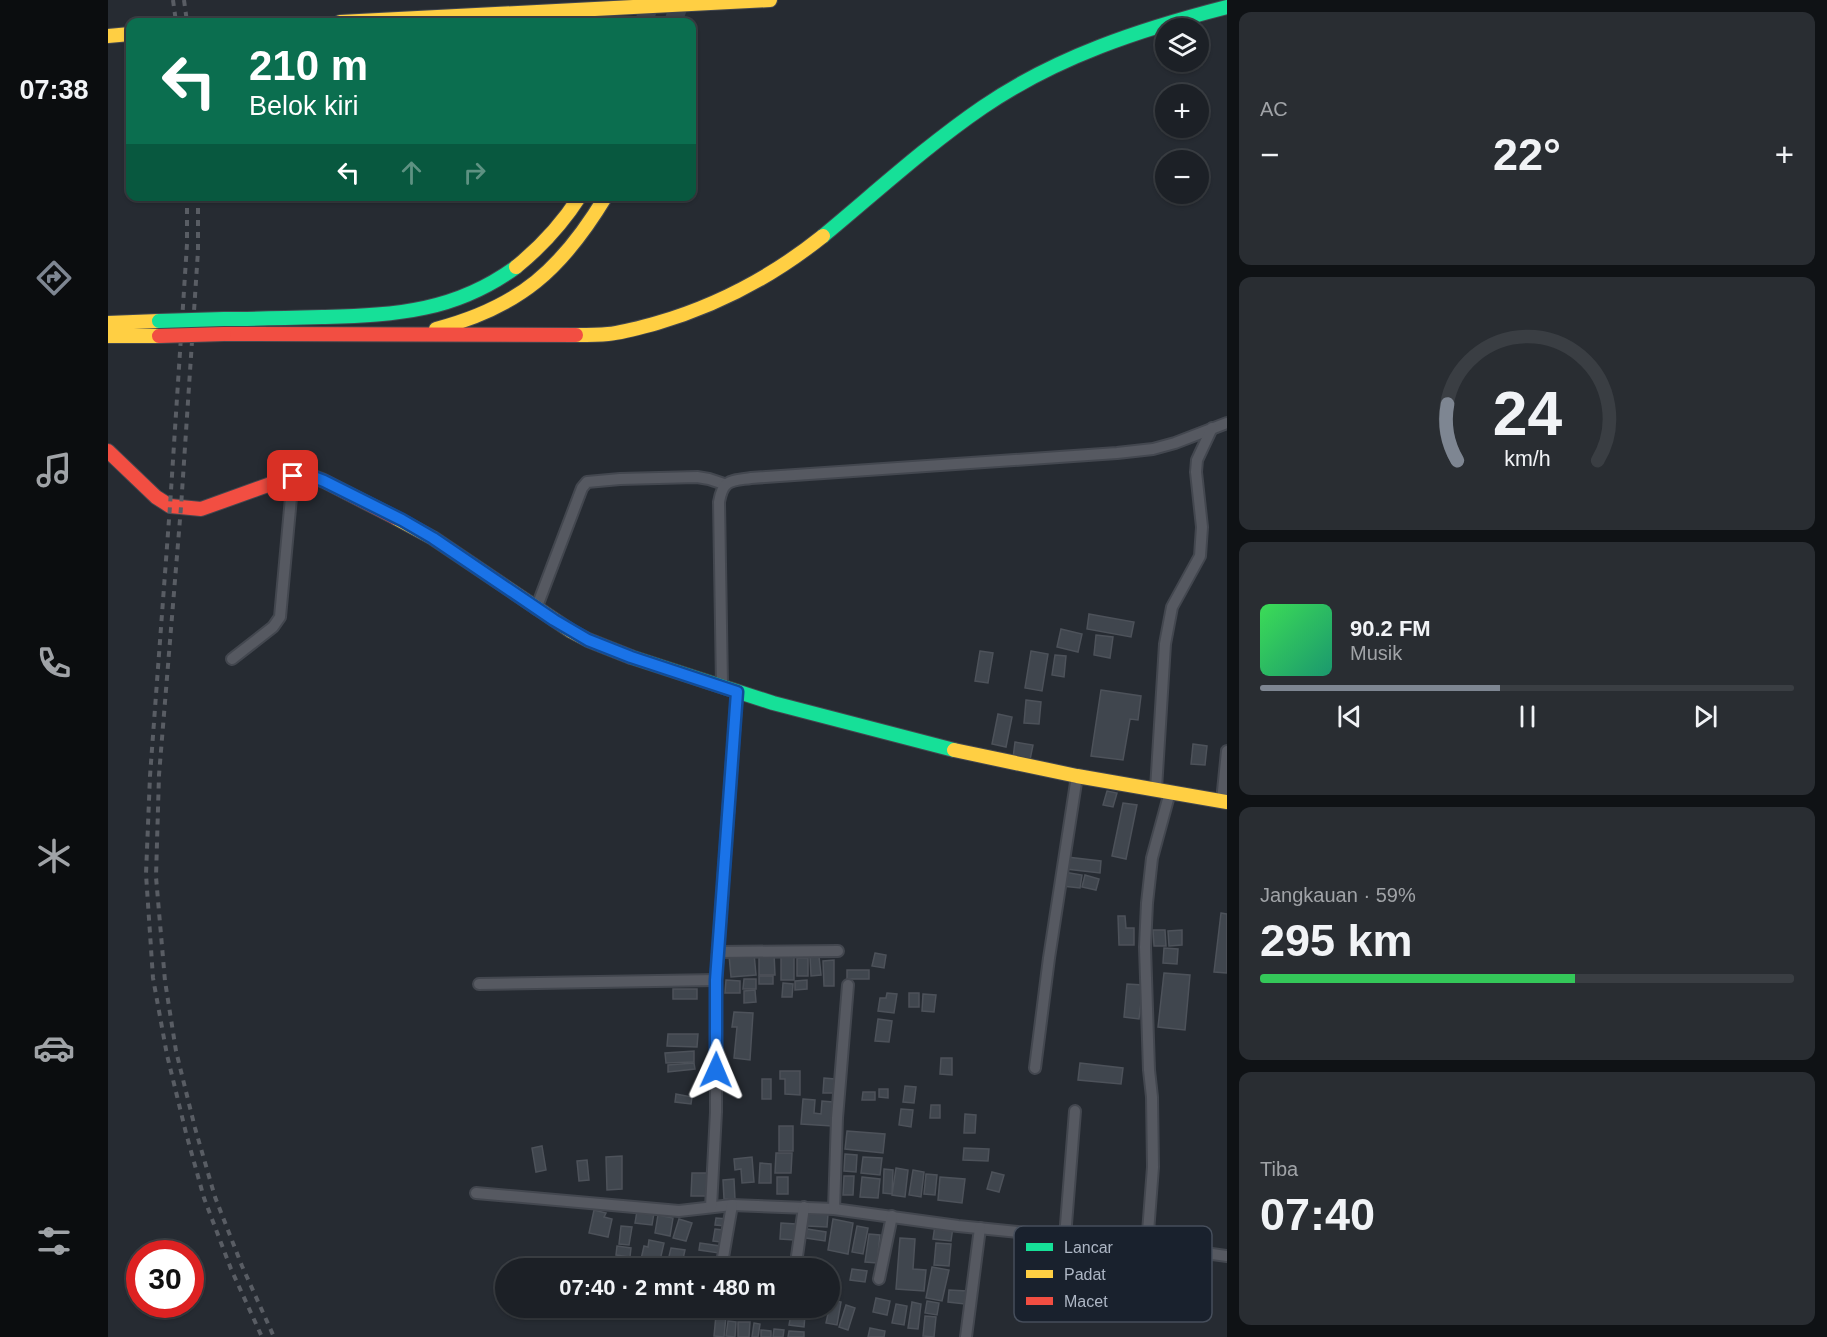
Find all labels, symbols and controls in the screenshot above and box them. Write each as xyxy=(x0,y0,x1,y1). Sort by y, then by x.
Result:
map controls xyxy=(1155,18,1209,204)
button: layers xyxy=(1155,18,1209,72)
icon: left xyxy=(150,42,228,120)
text: 210 m xyxy=(249,42,368,89)
text: 07:38 xyxy=(19,75,89,105)
button: + xyxy=(1155,84,1209,138)
text: Belok kiri xyxy=(249,91,359,121)
text: AC xyxy=(1260,98,1288,120)
text: 22° xyxy=(1493,129,1561,180)
text: − xyxy=(1260,136,1279,173)
text: + xyxy=(1775,136,1794,173)
button: − xyxy=(1155,150,1209,204)
icon: left xyxy=(332,156,365,189)
icon: ahead xyxy=(395,156,428,189)
icon: right xyxy=(458,156,491,189)
icon: directions xyxy=(33,257,75,299)
text: 24 xyxy=(1492,379,1562,448)
text: km/h xyxy=(1504,447,1550,471)
icon: music xyxy=(33,449,75,491)
pin xyxy=(267,450,318,501)
icon: arrive xyxy=(276,459,309,492)
text: 90.2 FM xyxy=(1350,616,1431,641)
icon: phone xyxy=(33,642,75,684)
text: Musik xyxy=(1350,642,1402,664)
icon: previous xyxy=(1333,700,1366,733)
icon: pause xyxy=(1511,700,1544,733)
icon: next xyxy=(1689,700,1722,733)
icon: climate xyxy=(33,835,75,877)
text: Jangkauan · 59% xyxy=(1260,884,1416,906)
text: 295 km xyxy=(1260,915,1413,966)
icon: car xyxy=(33,1027,75,1069)
position arrow xyxy=(684,1038,748,1102)
text: Tiba xyxy=(1260,1158,1298,1180)
text: 07:40 xyxy=(1260,1189,1375,1240)
icon: filters xyxy=(33,1220,75,1262)
legend xyxy=(1014,1226,1212,1322)
text: Lancar xyxy=(1064,1239,1114,1256)
speed limit sign: 30 xyxy=(126,1240,204,1318)
text: Padat xyxy=(1064,1266,1106,1283)
text: 07:40 · 2 mnt · 480 m xyxy=(559,1275,776,1300)
text: Macet xyxy=(1064,1293,1108,1310)

